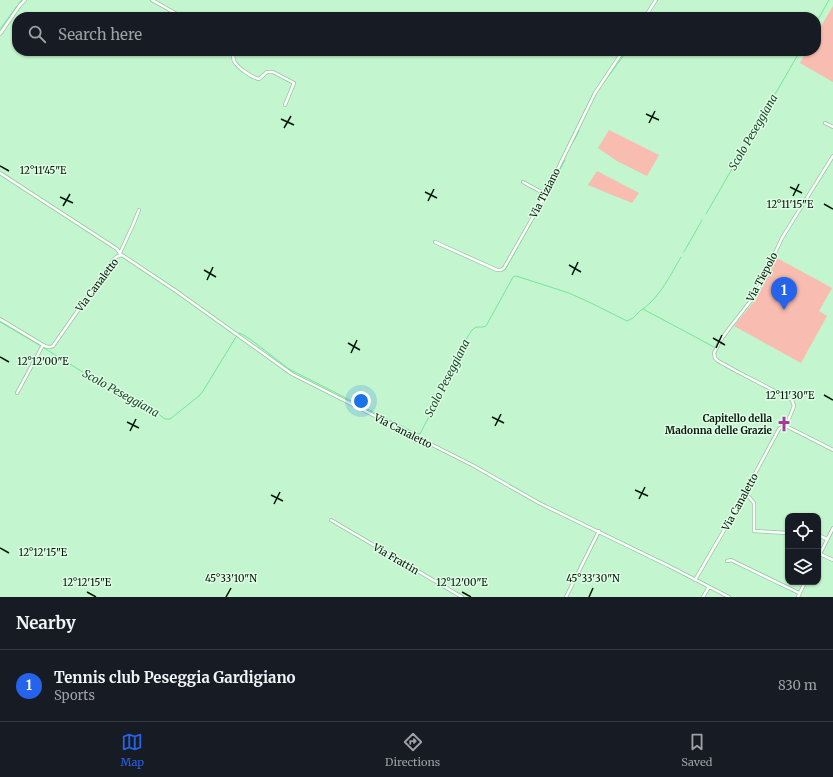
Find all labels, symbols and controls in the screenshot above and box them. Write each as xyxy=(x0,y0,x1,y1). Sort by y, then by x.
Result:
search box xyxy=(12,12,821,56)
icon: search xyxy=(26,23,48,45)
text: Search here xyxy=(58,25,142,44)
water label: Scolo Peseggiana xyxy=(726,92,780,172)
text: 12°11'45"E xyxy=(20,164,67,177)
street label: Via Tiziano xyxy=(526,166,563,221)
text: 12°11'15"E xyxy=(767,198,814,211)
street label: Via Tiepolo xyxy=(743,250,780,305)
street label: Via Canaletto xyxy=(72,256,121,315)
pin: 1 xyxy=(771,277,797,310)
water label: Scolo Peseggiana xyxy=(421,337,473,419)
text: 12°12'00"E xyxy=(17,355,69,368)
water label: Scolo Peseggiana xyxy=(80,366,162,420)
text: 12°11'30"E xyxy=(766,389,815,402)
your location xyxy=(351,391,371,411)
street label: Via Canaletto xyxy=(371,410,434,451)
place label: Capitello della Madonna delle Grazie xyxy=(665,412,773,437)
church icon: Capitello della Madonna delle Grazie xyxy=(775,415,793,433)
street label: Via Canaletto xyxy=(718,471,761,534)
map controls xyxy=(785,513,821,585)
button: locate xyxy=(785,513,821,549)
street label: Via Frattin xyxy=(370,540,422,578)
text: 12°12'15"E xyxy=(19,546,68,559)
button: layers xyxy=(785,549,821,585)
text: 45°33'10"N xyxy=(205,572,257,585)
text: 45°33'30"N xyxy=(566,572,620,585)
text: 12°12'15"E xyxy=(63,576,112,589)
text: 12°12'00"E xyxy=(436,576,488,589)
text: Nearby xyxy=(16,612,76,634)
text: Tennis club Peseggia Gardigiano xyxy=(54,668,296,687)
text: 1 xyxy=(26,677,32,694)
text: 830 m xyxy=(778,677,817,694)
text: Sports xyxy=(54,687,95,704)
tab: Map xyxy=(121,731,144,769)
tab: Directions xyxy=(385,731,440,769)
tab: Saved xyxy=(681,731,712,769)

